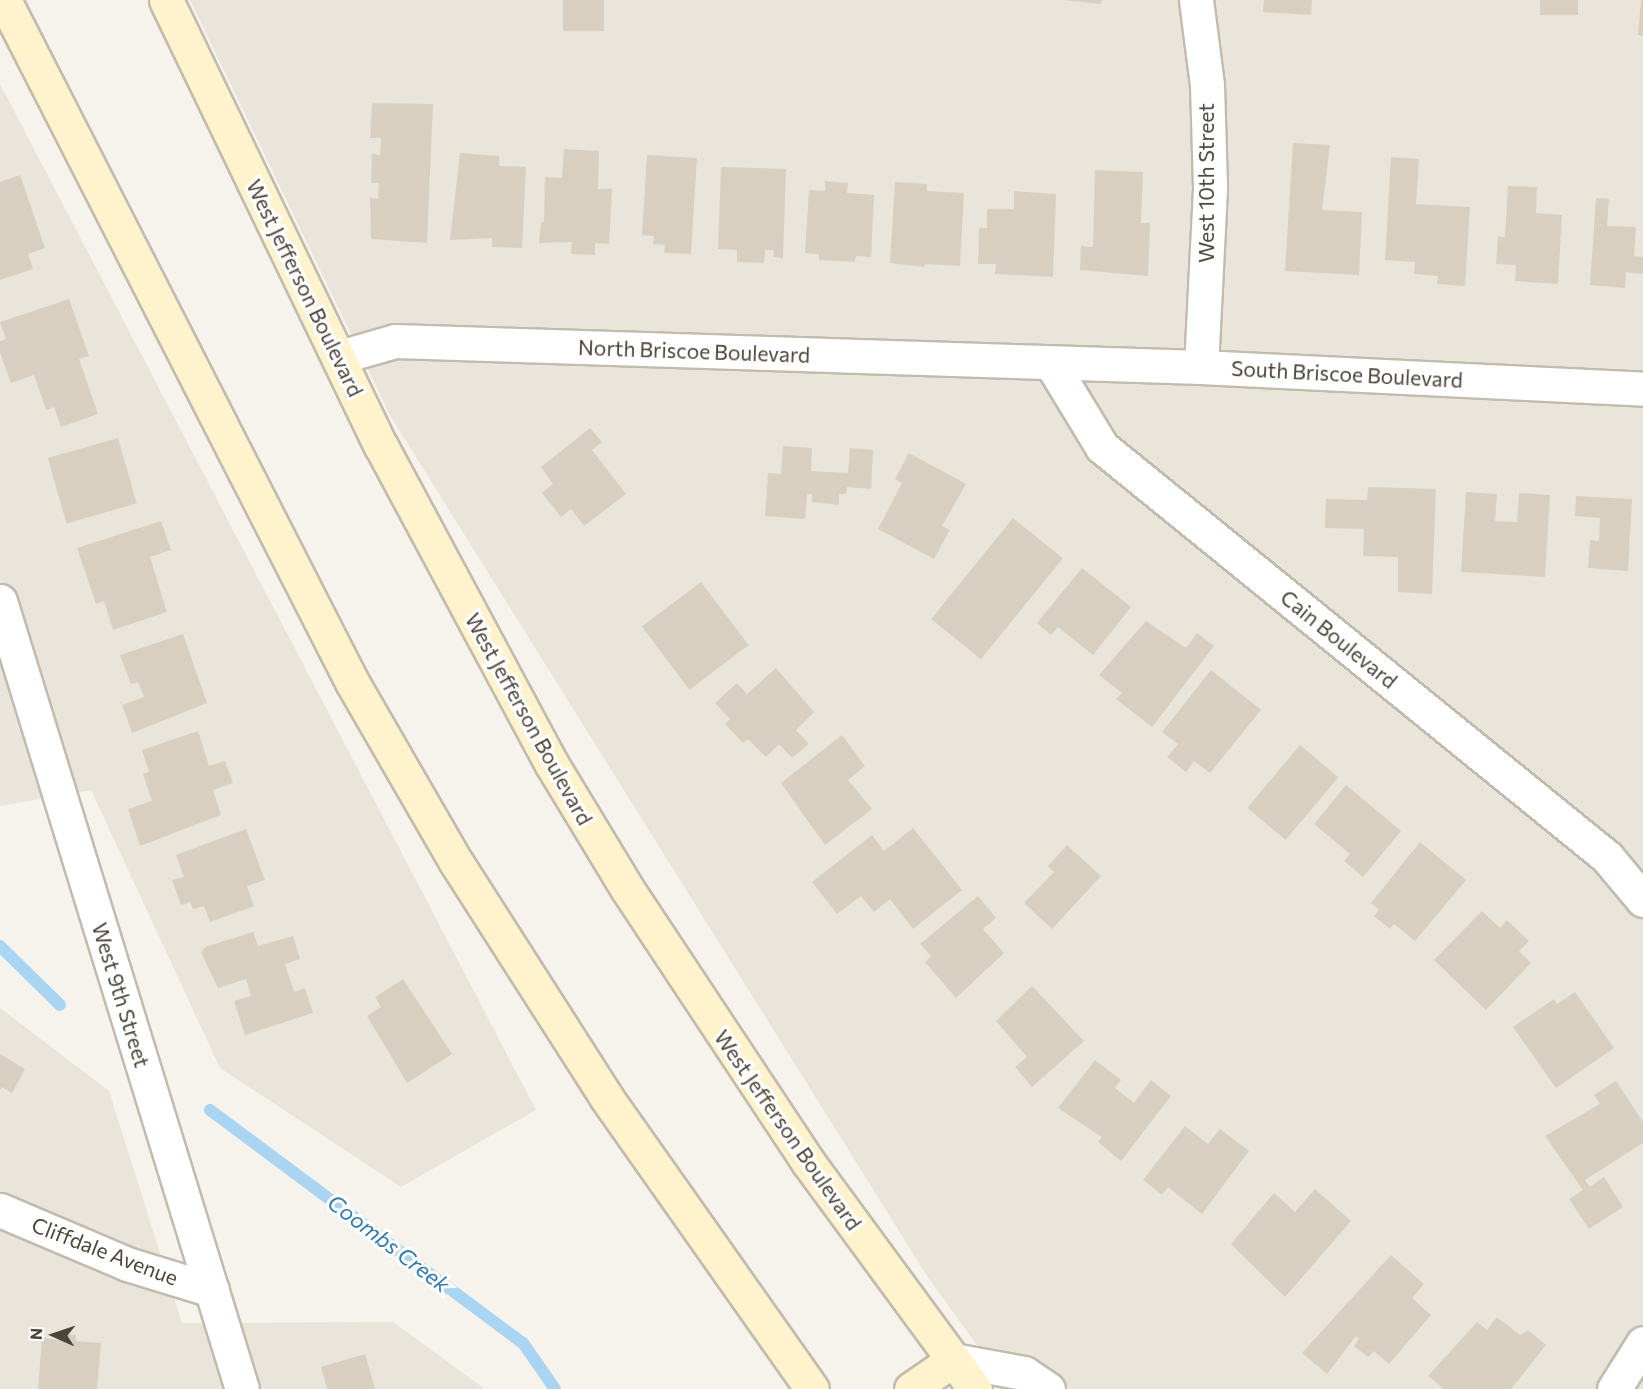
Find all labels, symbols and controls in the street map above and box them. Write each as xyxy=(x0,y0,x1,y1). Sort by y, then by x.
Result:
street label: West 10th Street xyxy=(1193,103,1219,263)
street label: West Jefferson Boulevard xyxy=(241,175,369,401)
street label: North Briscoe Boulevard xyxy=(578,334,810,368)
street label: South Briscoe Boulevard xyxy=(1231,355,1463,393)
street label: Cain Boulevard xyxy=(1276,584,1402,694)
street label: West Jefferson Boulevard xyxy=(460,608,598,830)
street label: West 9th Street xyxy=(87,920,155,1070)
street label: West Jefferson Boulevard xyxy=(709,1025,867,1235)
water label: Coombs Creek xyxy=(323,1188,455,1298)
street label: Cliffdale Avenue xyxy=(28,1212,182,1290)
north arrow xyxy=(24,1305,84,1365)
text: N xyxy=(26,1328,45,1341)

